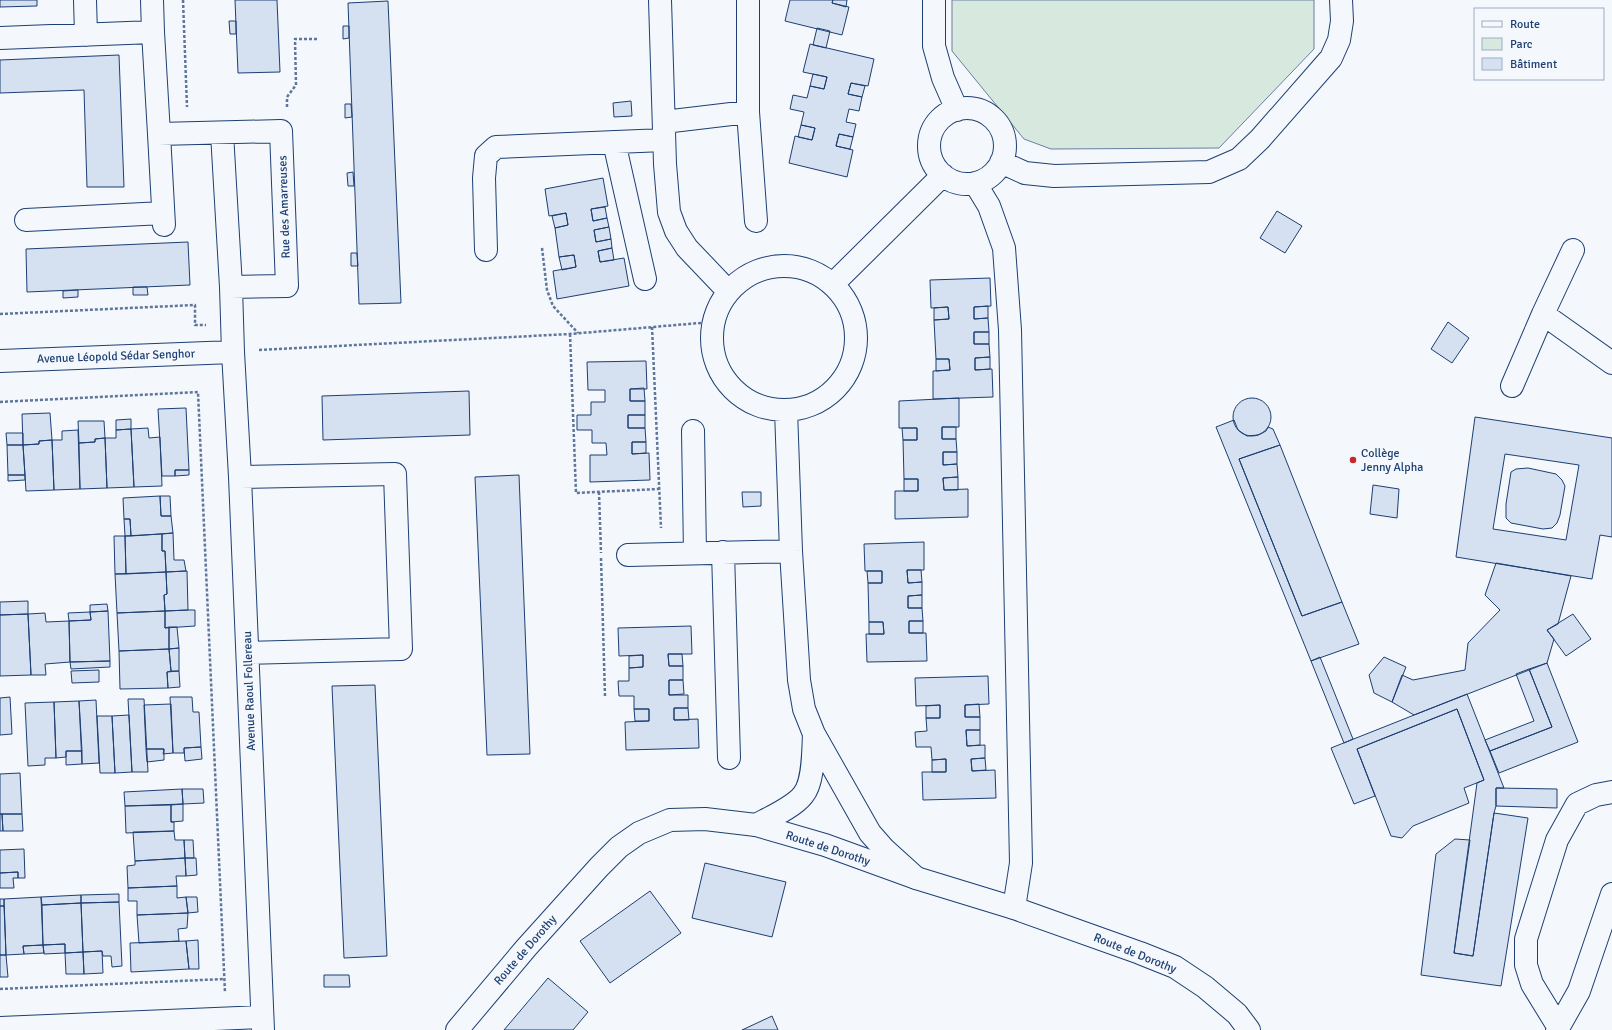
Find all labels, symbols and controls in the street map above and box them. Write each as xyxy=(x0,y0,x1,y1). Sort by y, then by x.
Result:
legend xyxy=(1474,8,1604,80)
text: Route xyxy=(1510,17,1540,32)
text: Parc xyxy=(1510,37,1533,52)
text: Bâtiment xyxy=(1510,57,1557,72)
street label: Rue des Amarreuses xyxy=(275,155,294,259)
street label: Avenue Léopold Sédar Senghor xyxy=(37,346,196,367)
place label: Collège Jenny Alpha xyxy=(1361,446,1423,475)
marker: Collège Jenny Alpha xyxy=(1348,455,1358,465)
street label: Avenue Raoul Follereau xyxy=(240,631,259,751)
street label: Route de Dorothy xyxy=(784,828,872,869)
street label: Route de Dorothy xyxy=(491,912,560,988)
street label: Route de Dorothy xyxy=(1091,930,1179,977)

